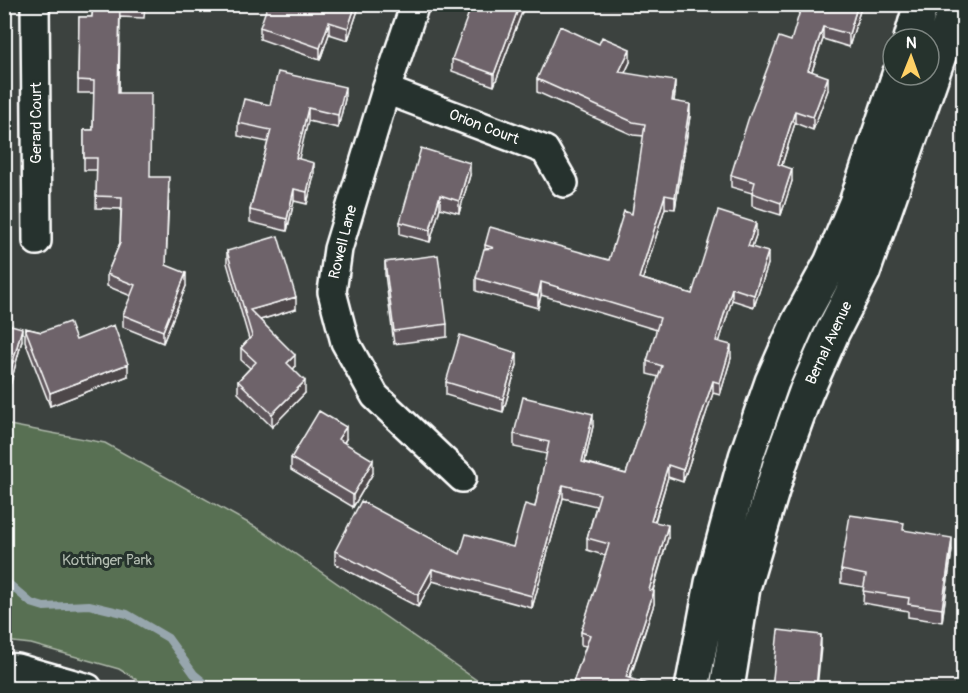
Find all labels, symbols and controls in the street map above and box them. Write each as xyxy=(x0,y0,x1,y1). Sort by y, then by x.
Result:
north arrow xyxy=(881,27,941,87)
text: N xyxy=(906,33,917,53)
street label: Gerard Court xyxy=(27,81,46,164)
street label: Orion Court xyxy=(446,105,523,149)
street label: Rowell Lane xyxy=(325,203,361,281)
street label: Bernal Avenue xyxy=(801,298,857,388)
park label: Kottinger Park xyxy=(62,551,153,570)

